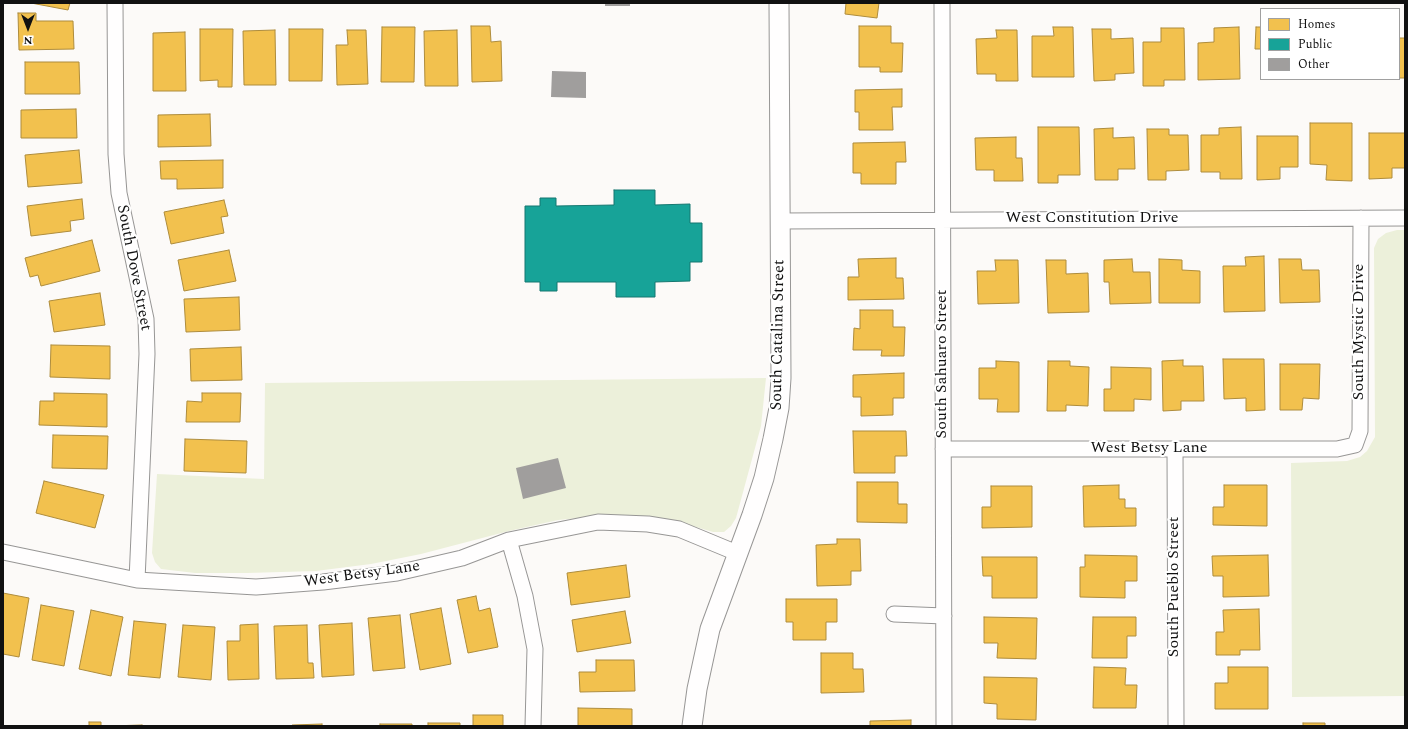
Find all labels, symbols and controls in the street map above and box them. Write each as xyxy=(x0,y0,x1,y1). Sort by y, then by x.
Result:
north arrow xyxy=(8,8,48,48)
legend xyxy=(1260,8,1400,80)
text: Homes xyxy=(1298,15,1336,34)
text: N xyxy=(24,32,33,49)
text: Public xyxy=(1298,35,1332,54)
text: Other xyxy=(1298,55,1330,74)
street label: South Dove Street xyxy=(111,203,155,333)
street label: West Constitution Drive xyxy=(1006,209,1178,229)
street label: South Catalina Street xyxy=(768,259,790,411)
street label: South Mystic Drive xyxy=(1350,264,1370,400)
street label: South Sahuaro Street xyxy=(933,289,953,439)
street label: West Betsy Lane xyxy=(1090,439,1208,459)
street label: South Pueblo Street xyxy=(1165,517,1185,657)
street label: West Betsy Lane xyxy=(303,557,421,593)

